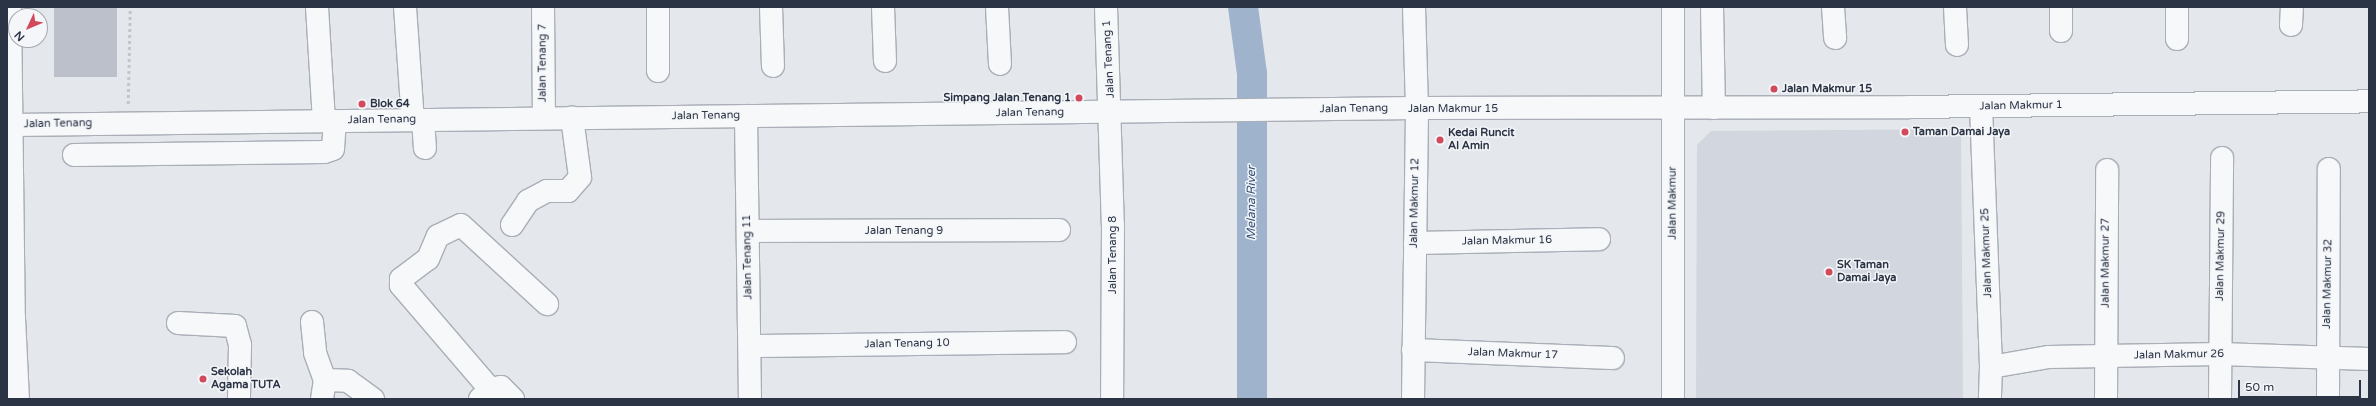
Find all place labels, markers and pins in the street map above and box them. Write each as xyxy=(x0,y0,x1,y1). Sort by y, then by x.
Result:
place label: Jalan Makmur 15 xyxy=(1782,82,1872,96)
marker: Jalan Makmur 15 xyxy=(1769,84,1779,94)
place label: Simpang Jalan Tenang 1 xyxy=(944,91,1071,105)
marker: Simpang Jalan Tenang 1 xyxy=(1074,93,1084,103)
place label: Blok 64 xyxy=(370,97,410,111)
marker: Blok 64 xyxy=(357,99,367,109)
place label: Taman Damai Jaya xyxy=(1913,125,2010,139)
place label: Kedai Runcit Al Amin xyxy=(1448,127,1514,153)
marker: Taman Damai Jaya xyxy=(1900,127,1910,137)
marker: Kedai Runcit Al Amin xyxy=(1435,135,1445,145)
place label: SK Taman Damai Jaya xyxy=(1837,259,1896,285)
marker: SK Taman Damai Jaya xyxy=(1824,267,1834,277)
place label: Sekolah Agama TUTA xyxy=(211,366,281,392)
marker: Sekolah Agama TUTA xyxy=(198,374,208,384)

